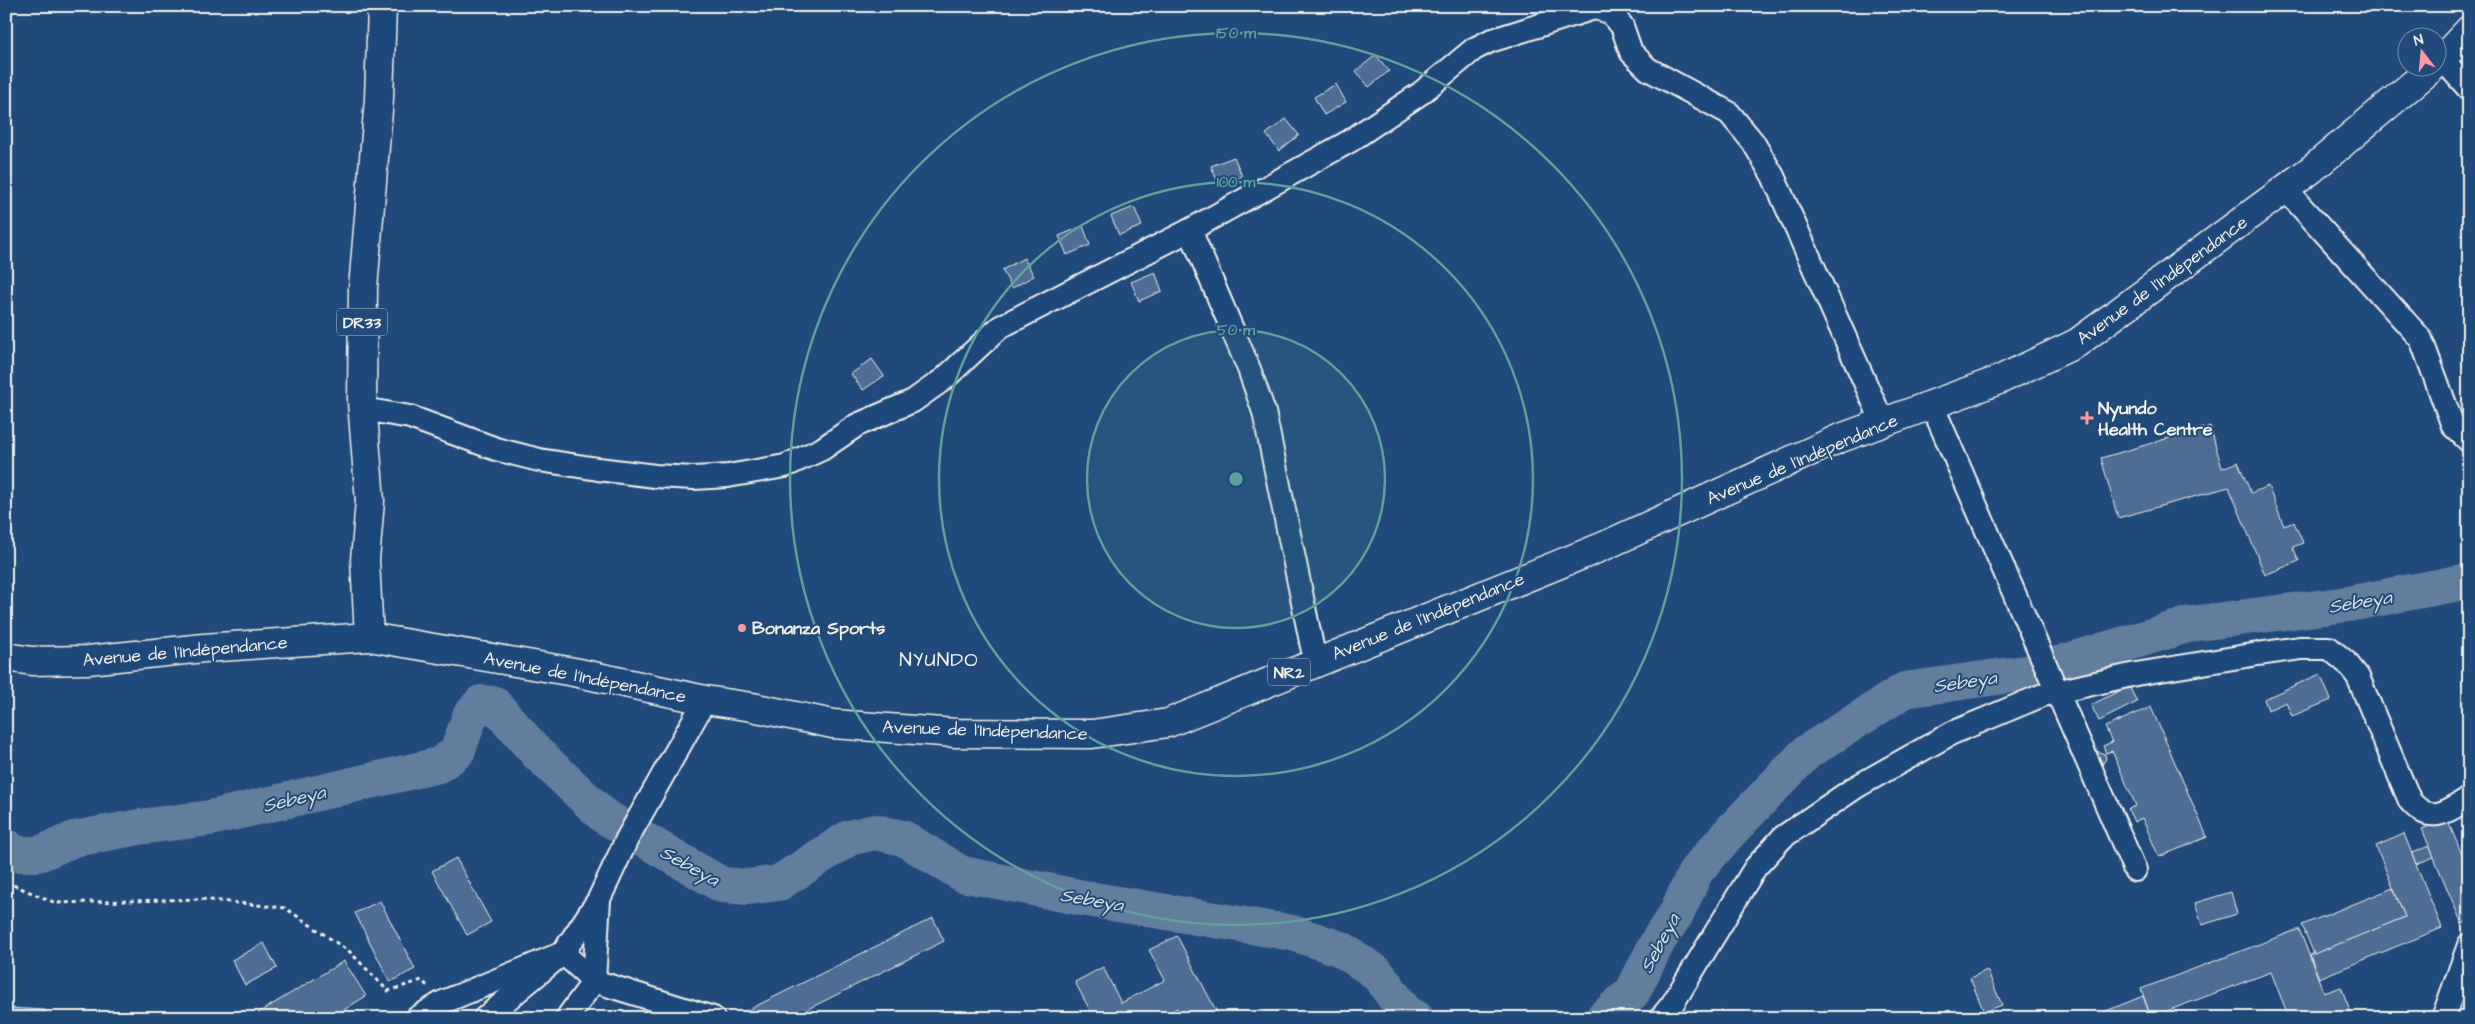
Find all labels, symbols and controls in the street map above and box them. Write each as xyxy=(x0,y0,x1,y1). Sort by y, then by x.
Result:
text: 150 m xyxy=(1216,23,1256,44)
north arrow xyxy=(2398,28,2448,78)
text: N xyxy=(2412,30,2426,51)
text: 100 m xyxy=(1217,172,1256,193)
street label: Avenue de l'Indépendance xyxy=(2072,210,2253,351)
road number: DR33 xyxy=(337,308,387,336)
text: 50 m xyxy=(1217,320,1255,341)
place label: Nyundo Health Centre xyxy=(2098,396,2213,442)
street label: Avenue de l'Indépendance xyxy=(1703,408,1902,511)
marker: Nyundo Health Centre xyxy=(2080,411,2094,425)
centre of rings xyxy=(1227,470,1245,488)
street label: Avenue de l'Indépendance xyxy=(1328,566,1528,667)
water label: Sebeya xyxy=(2327,584,2395,621)
place label: Bonanza Sports xyxy=(752,616,885,641)
marker: Bonanza Sports xyxy=(736,622,748,634)
street label: Avenue de l'Indépendance xyxy=(82,630,289,673)
street label: Avenue de l'Indépendance xyxy=(482,646,688,709)
district label: NYUNDO xyxy=(899,646,979,674)
road number: NR2 xyxy=(1268,659,1310,686)
water label: Sebeya xyxy=(1932,665,2000,700)
street label: Avenue de l'Indépendance xyxy=(882,714,1088,747)
water label: Sebeya xyxy=(260,779,330,820)
water label: Sebeya xyxy=(655,839,725,894)
water label: Sebeya xyxy=(1058,882,1127,920)
water label: Sebeya xyxy=(1633,908,1688,978)

